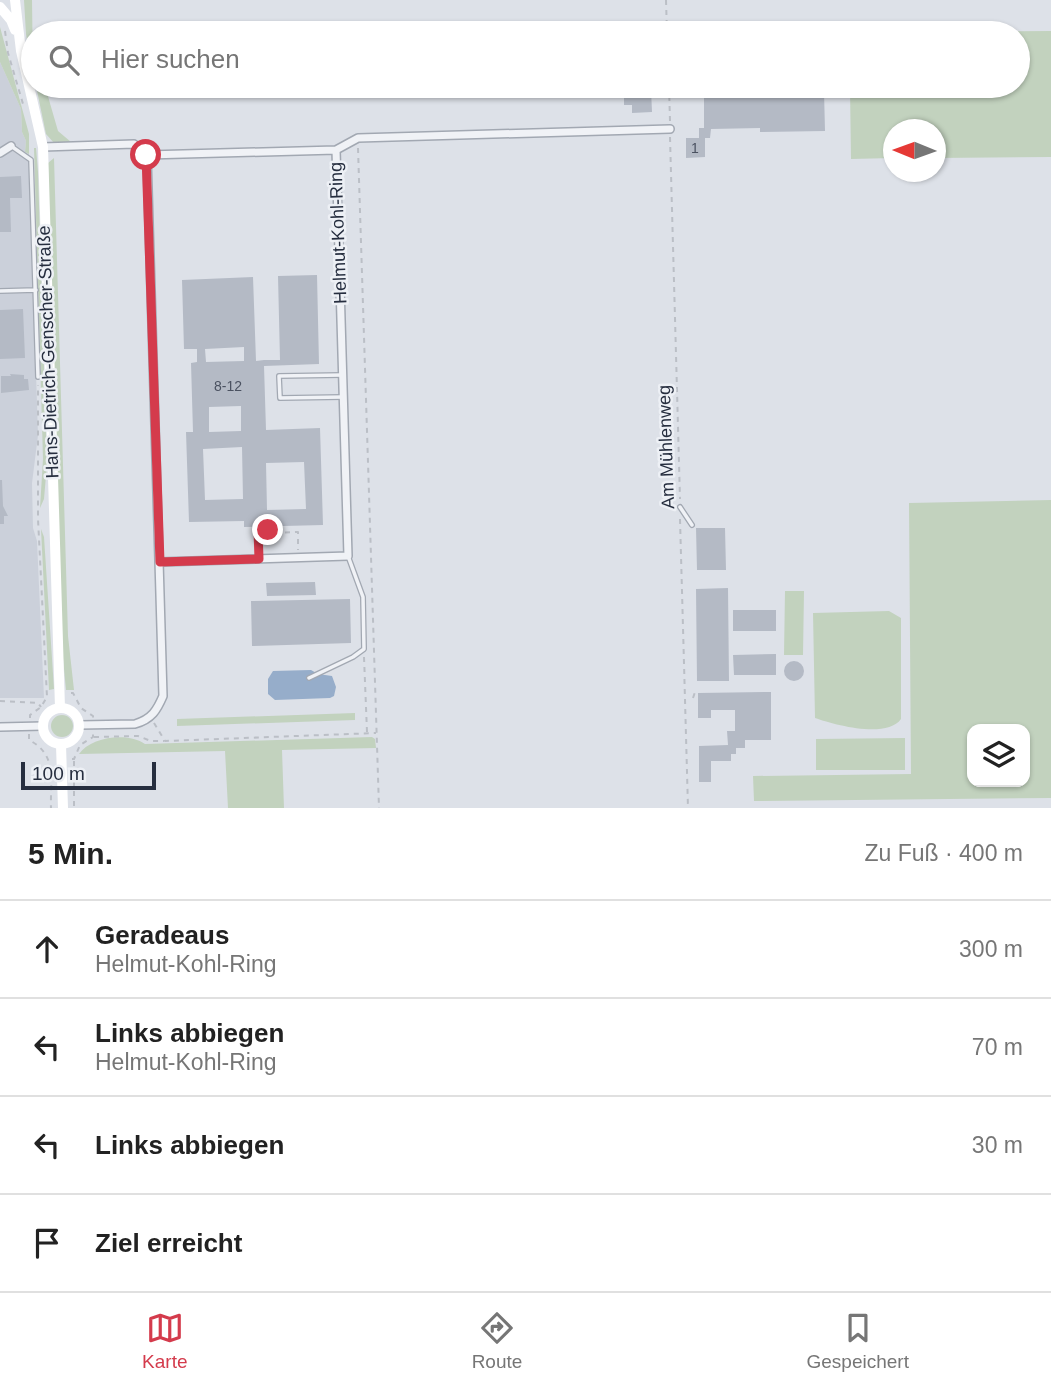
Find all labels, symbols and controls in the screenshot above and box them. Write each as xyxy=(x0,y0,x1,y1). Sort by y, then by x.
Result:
search box xyxy=(21,21,1030,98)
icon: search xyxy=(45,41,83,79)
text: Hier suchen xyxy=(101,44,240,74)
north arrow xyxy=(883,119,946,182)
route start xyxy=(130,139,161,170)
house number: 1 xyxy=(691,140,699,156)
street label: Helmut-Kohl-Ring xyxy=(326,162,350,304)
street label: Hans-Dietrich-Genscher-Straße xyxy=(34,225,62,479)
house number: 8-12 xyxy=(214,378,242,394)
street label: Am Mühlenweg xyxy=(654,385,678,509)
route end xyxy=(252,514,283,545)
map controls xyxy=(967,724,1030,787)
button: layers xyxy=(967,724,1030,787)
scale bar xyxy=(21,759,156,791)
text: 100 m xyxy=(32,763,85,784)
text: 5 Min. xyxy=(28,837,113,870)
text: Zu Fuß · 400 m xyxy=(865,840,1023,866)
text: Geradeaus xyxy=(95,920,229,950)
icon: ahead xyxy=(28,930,66,968)
text: 300 m xyxy=(959,936,1023,962)
text: Helmut-Kohl-Ring xyxy=(95,951,277,977)
text: Links abbiegen xyxy=(95,1018,284,1048)
icon: left xyxy=(28,1028,66,1066)
text: 70 m xyxy=(972,1034,1023,1060)
text: Helmut-Kohl-Ring xyxy=(95,1049,277,1075)
icon: left xyxy=(28,1126,66,1164)
text: Links abbiegen xyxy=(95,1130,284,1160)
text: 30 m xyxy=(972,1132,1023,1158)
icon: arrive xyxy=(28,1224,66,1262)
text: Ziel erreicht xyxy=(95,1228,242,1258)
tab: Karte xyxy=(142,1309,187,1373)
tab: Route xyxy=(472,1309,522,1373)
tab: Gespeichert xyxy=(806,1309,909,1373)

